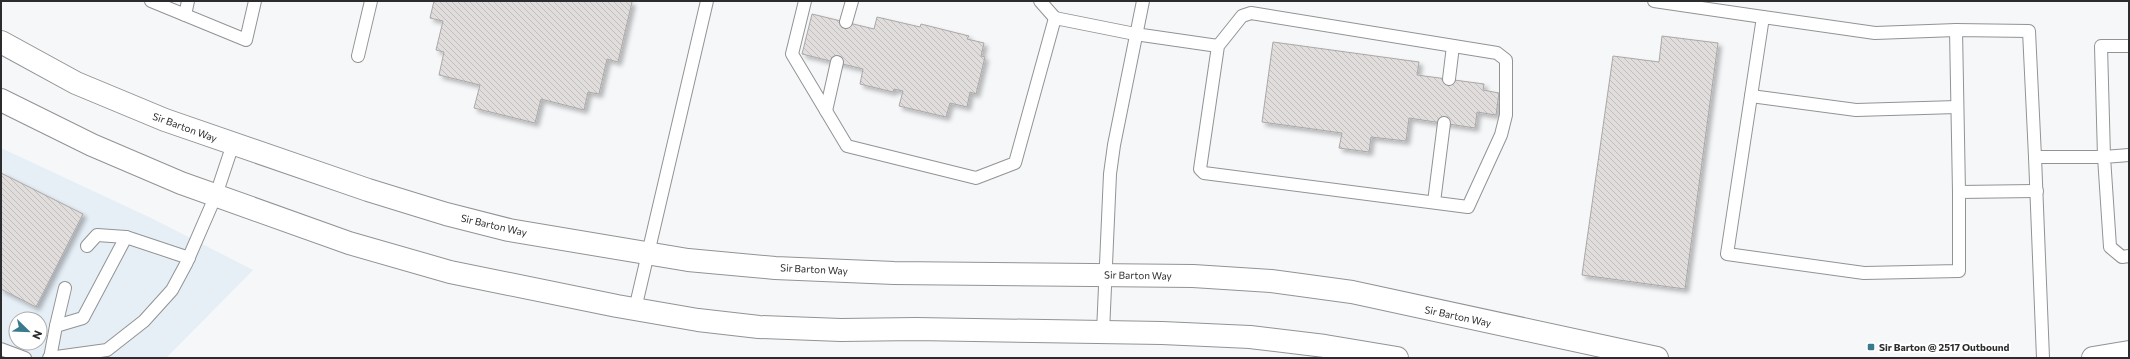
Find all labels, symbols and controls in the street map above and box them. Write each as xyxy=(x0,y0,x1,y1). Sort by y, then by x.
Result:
street label: Sir Barton Way xyxy=(151,110,219,144)
street label: Sir Barton Way xyxy=(460,212,528,238)
street label: Sir Barton Way xyxy=(780,261,848,277)
street label: Sir Barton Way xyxy=(1104,268,1172,282)
street label: Sir Barton Way xyxy=(1424,303,1492,329)
north arrow xyxy=(8,311,48,351)
text: N xyxy=(30,329,45,341)
place label: Sir Barton @ 2517 Outbound xyxy=(1879,341,2009,353)
marker: Sir Barton @ 2517 Outbound xyxy=(1866,342,1876,352)

